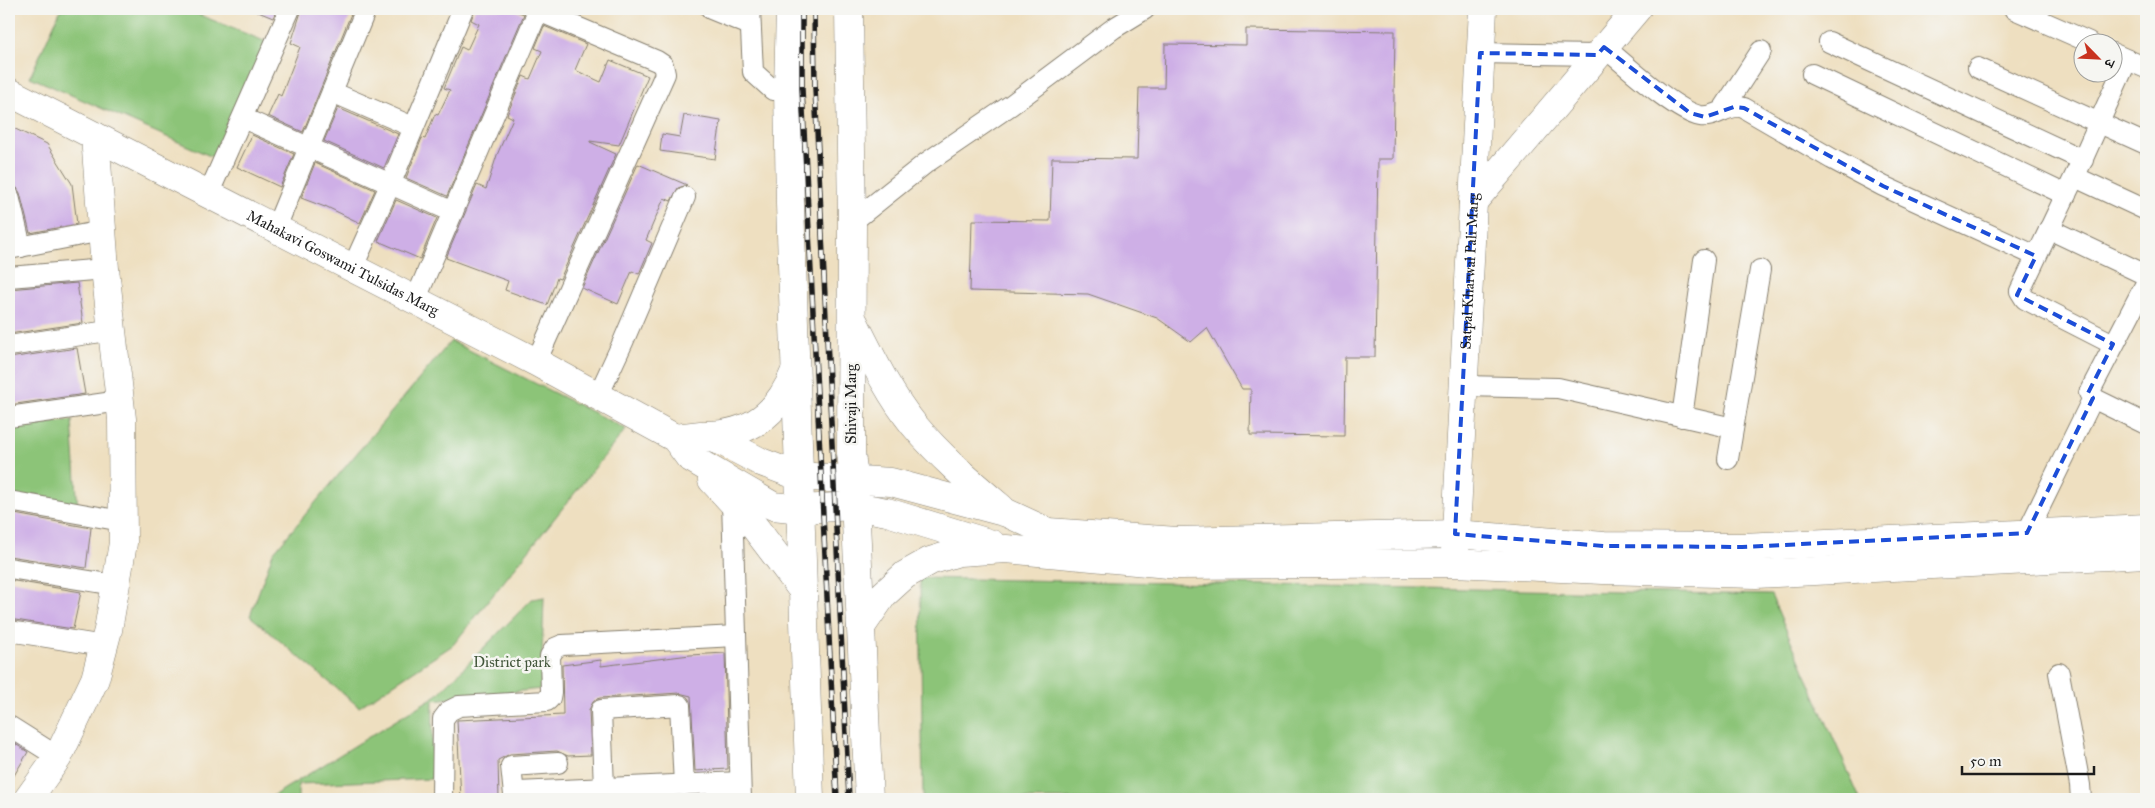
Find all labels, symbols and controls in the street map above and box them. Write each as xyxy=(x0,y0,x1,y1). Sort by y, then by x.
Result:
north arrow xyxy=(2072,32,2122,82)
text: उ xyxy=(2100,55,2119,71)
street label: Satpal Kharwal Pali Marg xyxy=(1456,192,1483,350)
street label: Mahakavi Goswami Tulsidas Marg xyxy=(244,206,443,320)
street label: Shivaji Marg xyxy=(842,363,860,444)
park label: District park xyxy=(473,653,551,671)
scale bar xyxy=(1962,743,2095,775)
text: 50 m xyxy=(1970,752,2002,770)

